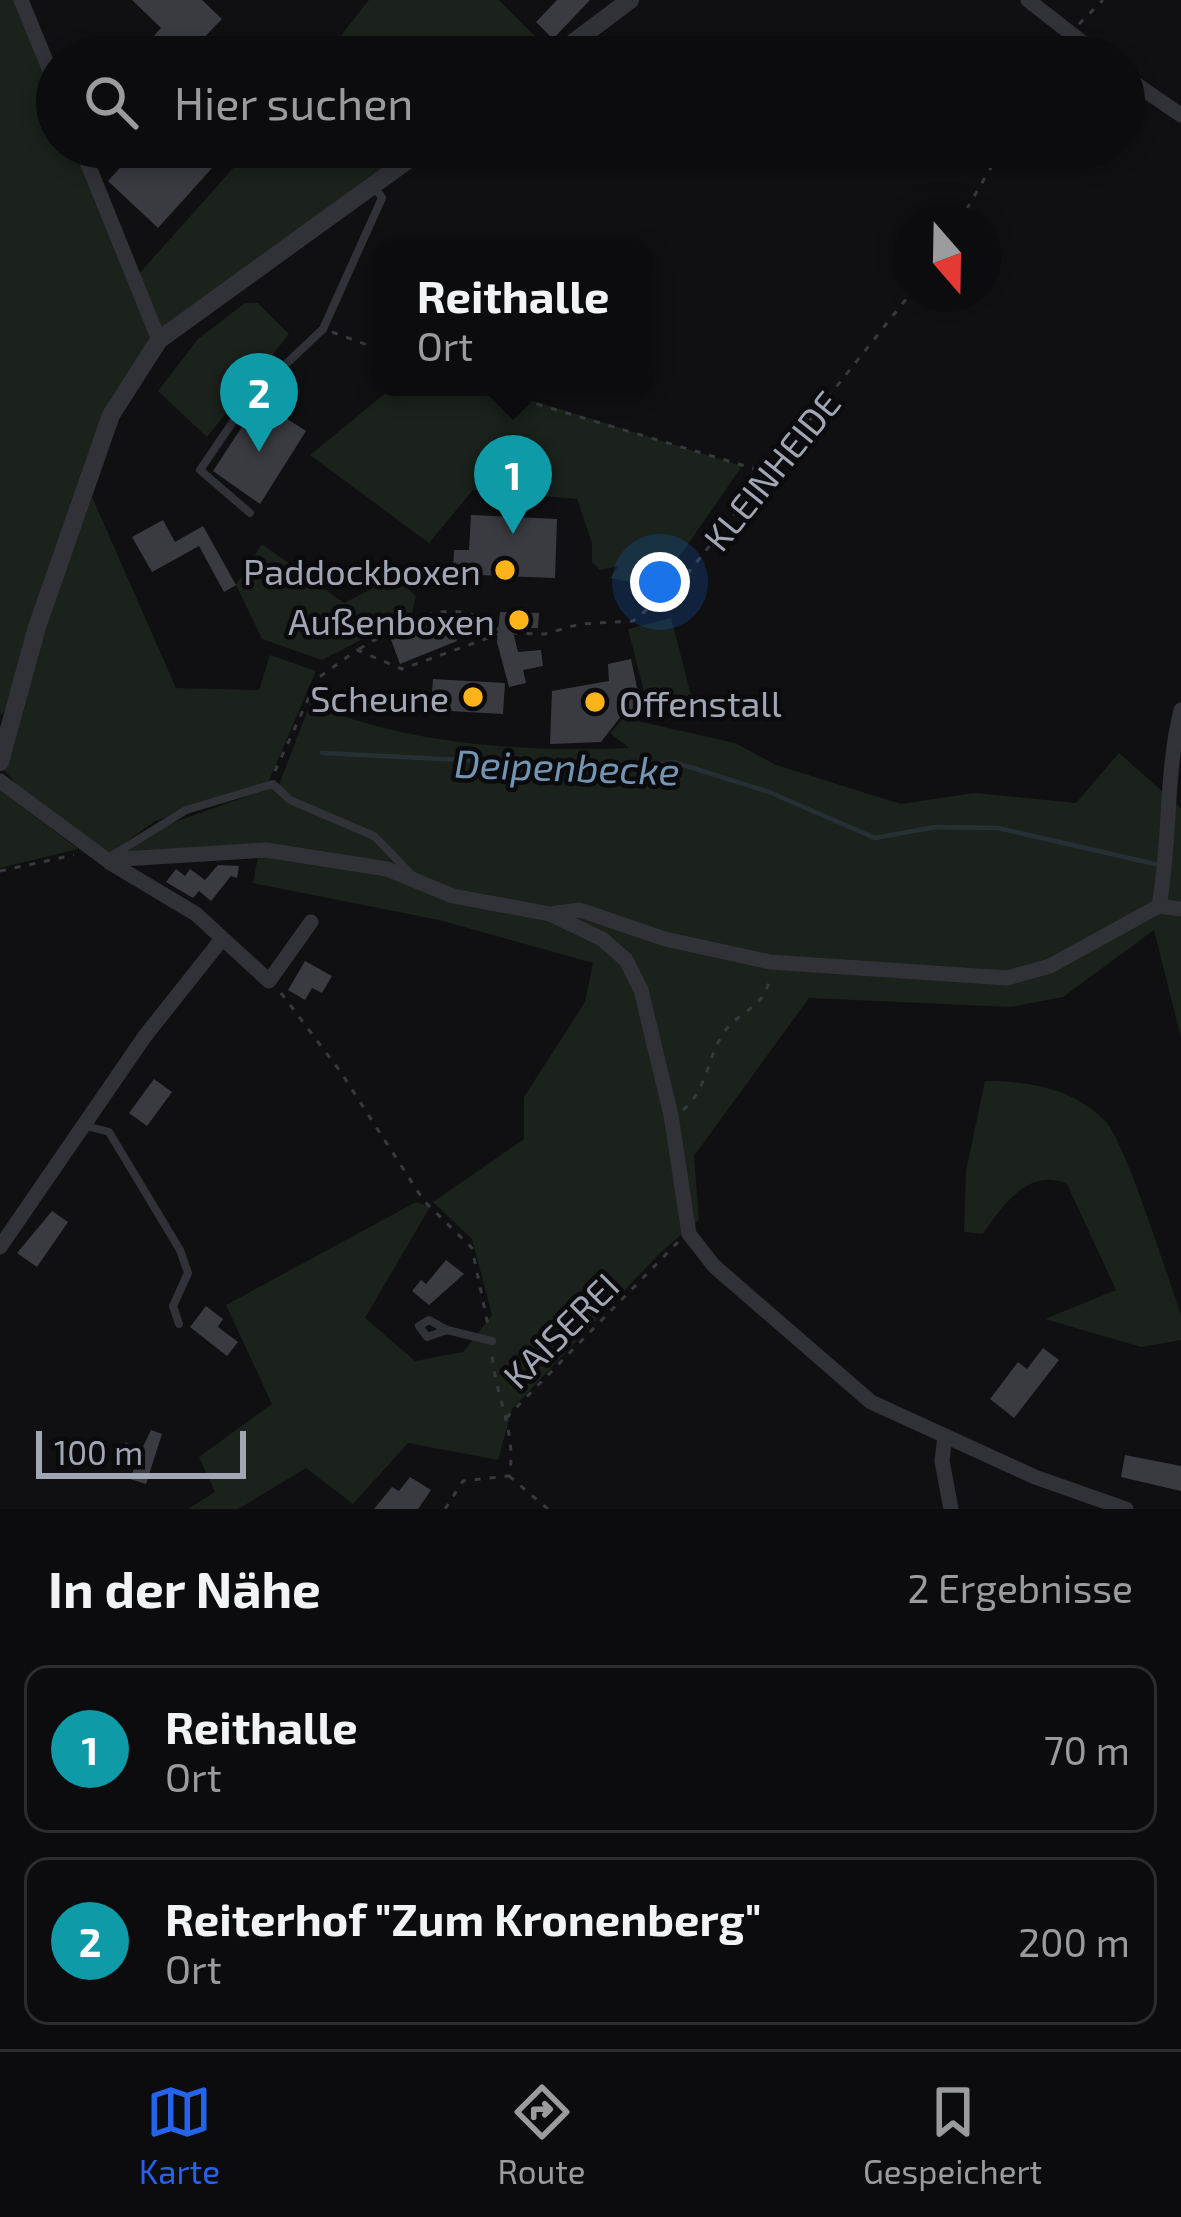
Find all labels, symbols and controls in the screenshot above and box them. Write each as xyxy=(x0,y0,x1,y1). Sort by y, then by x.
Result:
search box xyxy=(36,36,1145,168)
icon: search xyxy=(78,69,144,135)
text: Hier suchen xyxy=(174,75,414,129)
north arrow xyxy=(893,204,1001,312)
popup xyxy=(372,240,654,396)
text: Reithalle xyxy=(417,268,609,322)
text: Ort xyxy=(417,322,473,369)
pin: 2 xyxy=(220,353,298,452)
street label: KLEINHEIDE xyxy=(694,382,848,558)
pin: 1 xyxy=(474,435,552,534)
place label: Paddockboxen xyxy=(243,549,481,592)
your location xyxy=(630,552,690,612)
marker: Paddockboxen xyxy=(492,557,518,583)
place label: Außenboxen xyxy=(288,599,495,642)
marker: Außenboxen xyxy=(506,607,532,633)
place label: Scheune xyxy=(310,676,449,719)
place label: Offenstall xyxy=(619,681,782,724)
marker: Scheune xyxy=(460,684,486,710)
marker: Offenstall xyxy=(582,689,608,715)
water label: Deipenbecke xyxy=(454,739,680,793)
street label: KAISEREI xyxy=(493,1263,627,1397)
scale bar xyxy=(36,1425,246,1478)
text: 100 m xyxy=(54,1432,143,1472)
text: In der Nähe xyxy=(48,1557,321,1618)
text: 2 Ergebnisse xyxy=(907,1564,1133,1611)
text: Reithalle xyxy=(165,1699,358,1753)
text: 1 xyxy=(82,1726,98,1773)
text: 70 m xyxy=(1044,1726,1130,1773)
text: Ort xyxy=(165,1753,222,1800)
text: Reiterhof "Zum Kronenberg" xyxy=(165,1891,761,1945)
text: 2 xyxy=(79,1918,101,1965)
text: 200 m xyxy=(1018,1918,1130,1965)
text: Ort xyxy=(165,1945,222,1992)
tab: Karte xyxy=(139,2079,220,2191)
tab: Route xyxy=(497,2079,586,2191)
tab: Gespeichert xyxy=(863,2079,1042,2191)

